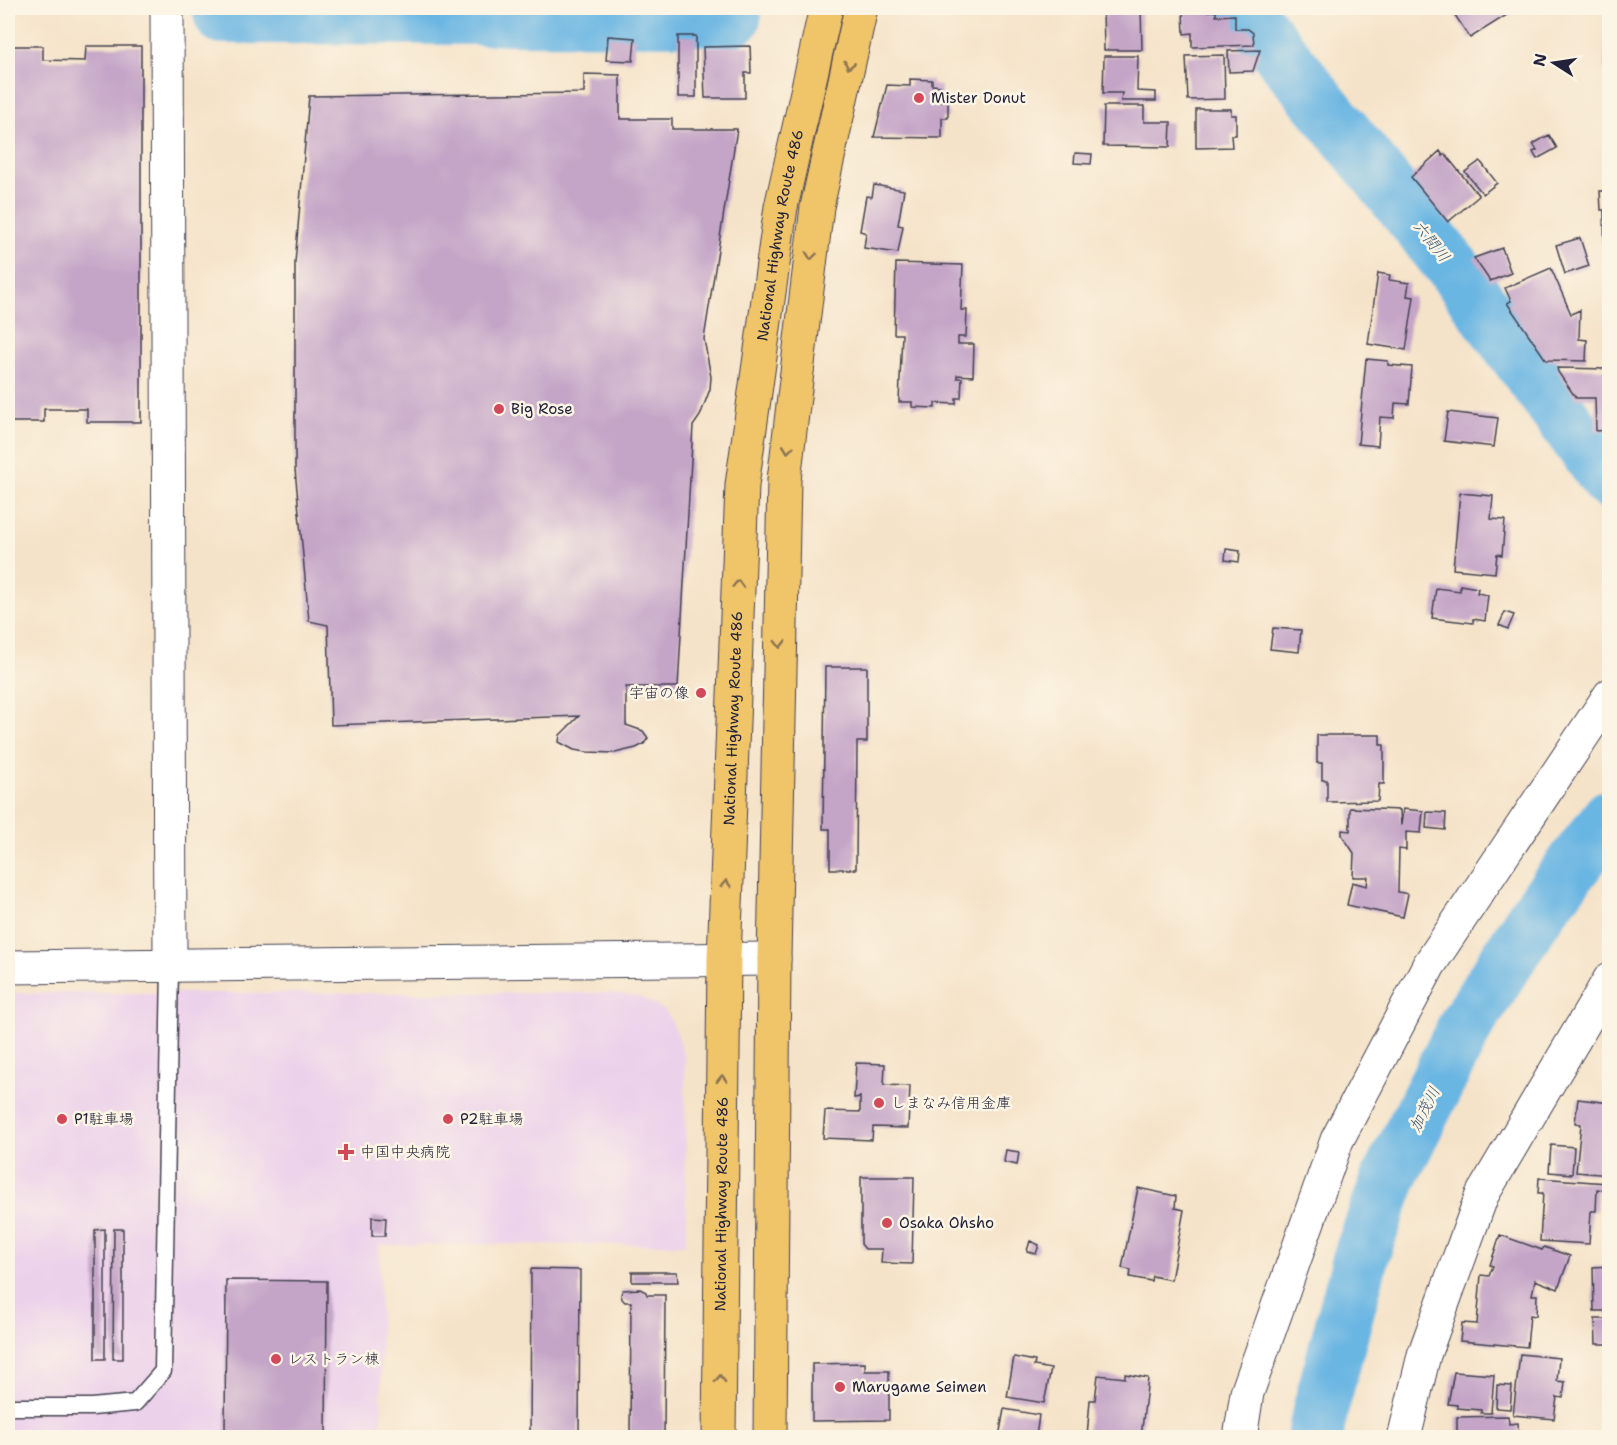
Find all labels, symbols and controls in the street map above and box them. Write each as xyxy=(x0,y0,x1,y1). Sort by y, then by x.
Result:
north arrow xyxy=(1524,33,1584,93)
text: N xyxy=(1528,52,1551,68)
one-way arrow xyxy=(843,59,856,69)
place label: Mister Donut xyxy=(931,88,1026,108)
marker: Mister Donut xyxy=(912,91,926,105)
street label: National Highway Route 486 xyxy=(752,128,808,342)
water label: 六間川 xyxy=(1408,216,1455,267)
one-way arrow xyxy=(805,251,818,260)
place label: Big Rose xyxy=(511,399,573,419)
marker: Big Rose xyxy=(492,402,506,416)
one-way arrow xyxy=(782,445,794,454)
one-way arrow xyxy=(732,580,745,589)
street label: National Highway Route 486 xyxy=(719,611,747,826)
one-way arrow xyxy=(774,640,787,649)
place label: 宇宙の像 xyxy=(629,683,689,703)
marker: 宇宙の像 xyxy=(694,686,708,700)
one-way arrow xyxy=(720,880,733,889)
one-way arrow xyxy=(716,1075,729,1084)
water label: 加茂川 xyxy=(1404,1083,1445,1135)
place label: しまなみ信用金庫 xyxy=(891,1093,1011,1113)
marker: しまなみ信用金庫 xyxy=(872,1096,886,1110)
street label: National Highway Route 486 xyxy=(710,1097,733,1311)
place label: P1駐車場 xyxy=(74,1109,134,1129)
place label: P2駐車場 xyxy=(460,1109,523,1129)
marker: P1駐車場 xyxy=(55,1112,69,1126)
marker: P2駐車場 xyxy=(441,1112,455,1126)
place label: 中国中央病院 xyxy=(360,1142,450,1162)
marker: 中国中央病院 xyxy=(337,1143,355,1161)
place label: Osaka Ohsho xyxy=(899,1213,994,1233)
marker: Osaka Ohsho xyxy=(880,1216,894,1230)
place label: レストラン棟 xyxy=(288,1349,379,1369)
marker: レストラン棟 xyxy=(269,1352,283,1366)
one-way arrow xyxy=(714,1375,726,1384)
place label: Marugame Seimen xyxy=(852,1377,987,1397)
marker: Marugame Seimen xyxy=(833,1380,847,1394)

